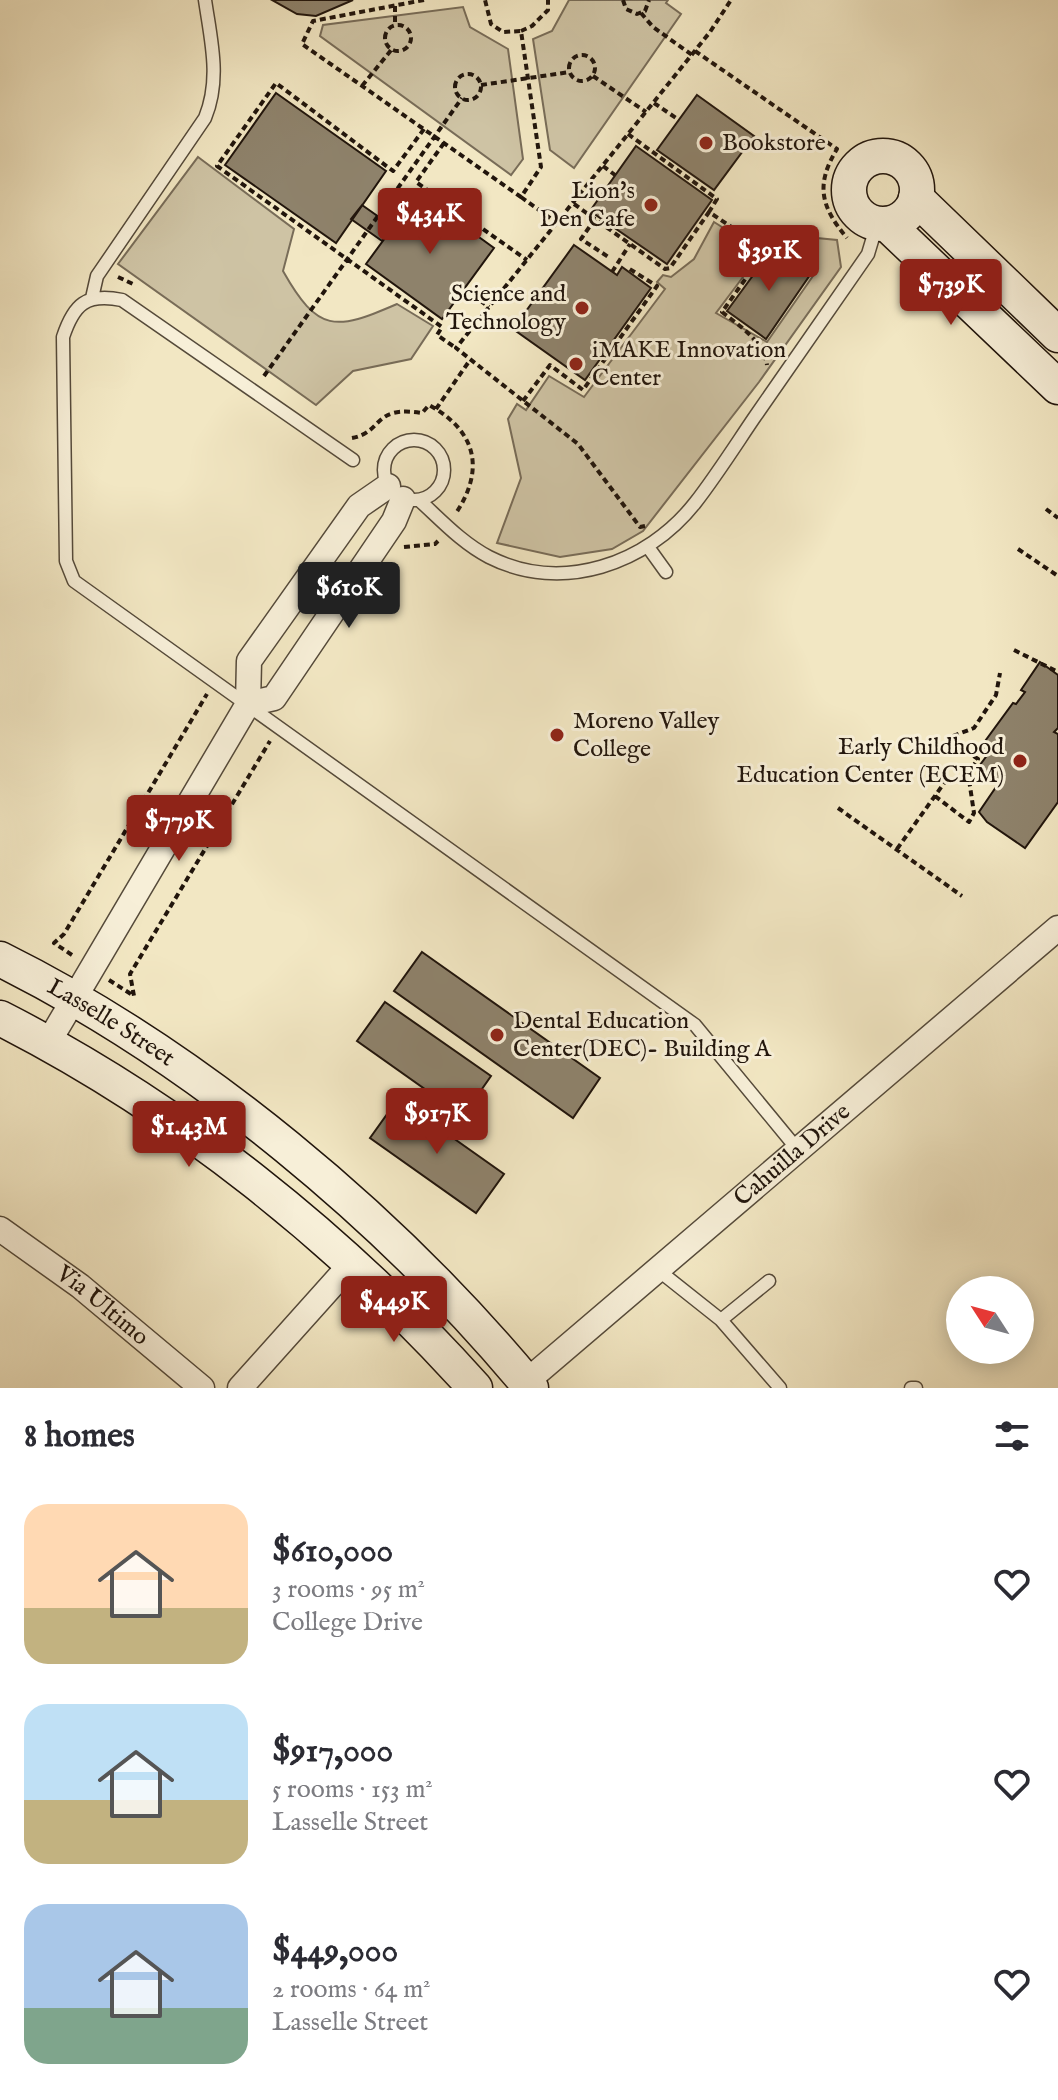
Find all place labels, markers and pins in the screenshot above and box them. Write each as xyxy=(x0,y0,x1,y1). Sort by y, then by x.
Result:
place label: Bookstore xyxy=(722,128,826,159)
marker: Bookstore xyxy=(697,134,715,152)
place label: Lion's Den Cafe xyxy=(540,176,635,235)
pin: $434K xyxy=(374,188,486,256)
marker: Lion's Den Cafe xyxy=(642,196,660,214)
pin: $391K xyxy=(713,225,825,293)
pin: $739K xyxy=(895,259,1007,327)
place label: Science and Technology xyxy=(446,279,566,338)
marker: Science and Technology xyxy=(573,299,591,317)
place label: iMAKE Innovation Center xyxy=(592,335,786,394)
marker: iMAKE Innovation Center xyxy=(567,355,585,373)
pin: $610K xyxy=(293,562,405,630)
place label: Moreno Valley College xyxy=(573,706,720,765)
marker: Moreno Valley College xyxy=(548,726,566,744)
place label: Early Childhood Education Center (ECEM) xyxy=(736,732,1004,791)
marker: Early Childhood Education Center (ECEM) xyxy=(1011,752,1029,770)
pin: $779K xyxy=(123,795,235,863)
place label: Dental Education Center(DEC)- Building A xyxy=(513,1006,772,1065)
marker: Dental Education Center(DEC)- Building A xyxy=(488,1026,506,1044)
pin: $917K xyxy=(381,1088,493,1156)
pin: $1.43M xyxy=(124,1101,254,1169)
pin: $449K xyxy=(338,1276,450,1344)

